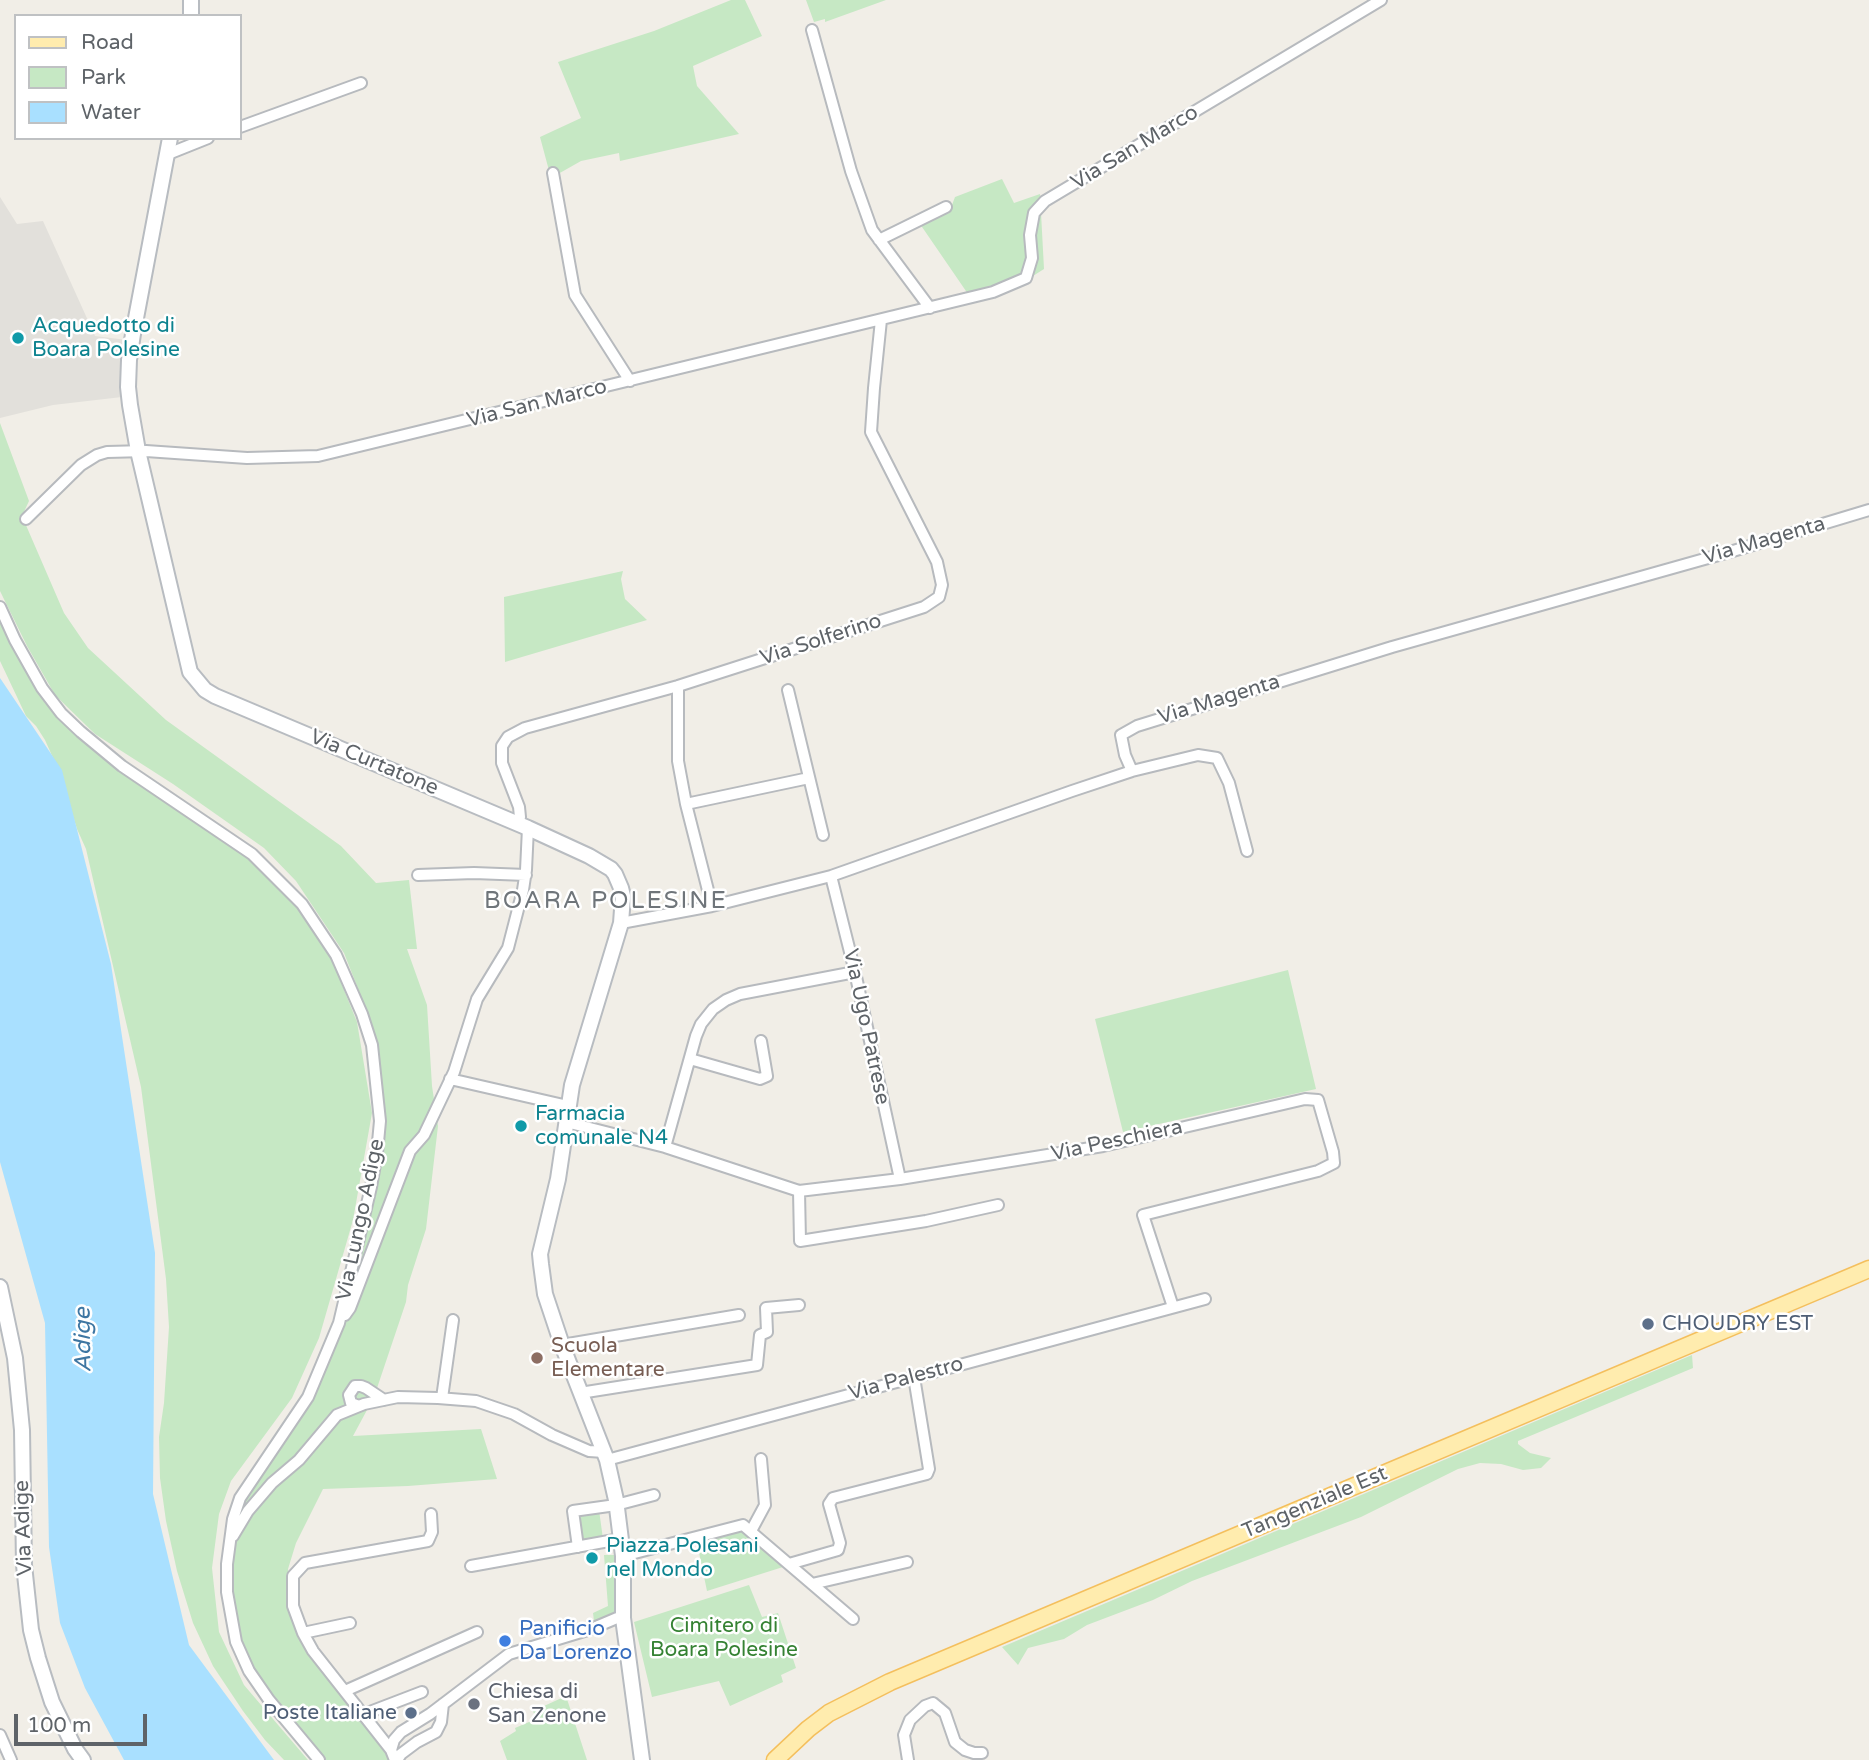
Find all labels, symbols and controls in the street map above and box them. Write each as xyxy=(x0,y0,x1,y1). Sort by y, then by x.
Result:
legend xyxy=(14,14,242,140)
text: Road xyxy=(81,30,134,55)
text: Park xyxy=(81,65,126,90)
text: Water xyxy=(81,100,141,125)
street label: Via San Marco xyxy=(1067,100,1203,196)
place label: Acquedotto di Boara Polesine xyxy=(32,313,180,363)
marker: Acquedotto di Boara Polesine xyxy=(10,330,26,346)
street label: Via San Marco xyxy=(464,374,610,434)
street label: Via Magenta xyxy=(1700,511,1828,571)
street label: Via Solferino xyxy=(757,609,885,671)
street label: Via Magenta xyxy=(1155,669,1283,731)
street label: Via Curtatone xyxy=(306,725,442,801)
district label: BOARA POLESINE xyxy=(486,888,726,916)
street label: Via Ugo Patrese xyxy=(837,947,895,1107)
place label: Farmacia comunale N4 xyxy=(535,1101,668,1151)
street label: Via Peschiera xyxy=(1049,1115,1185,1167)
marker: Farmacia comunale N4 xyxy=(513,1118,529,1134)
street label: Via Lungo Adige xyxy=(332,1137,390,1303)
water label: Adige xyxy=(70,1307,98,1373)
place label: CHOUDRY EST xyxy=(1662,1311,1813,1337)
marker: CHOUDRY EST xyxy=(1640,1316,1656,1332)
place label: Scuola Elementare xyxy=(551,1333,665,1383)
marker: Scuola Elementare xyxy=(529,1350,545,1366)
street label: Via Palestro xyxy=(846,1352,966,1406)
street label: Tangenziale Est xyxy=(1239,1461,1391,1545)
street label: Via Adige xyxy=(10,1480,38,1576)
place label: Piazza Polesani nel Mondo xyxy=(606,1533,759,1583)
marker: Piazza Polesani nel Mondo xyxy=(584,1550,600,1566)
park label: Cimitero di Boara Polesine xyxy=(650,1613,798,1663)
place label: Panificio Da Lorenzo xyxy=(519,1616,632,1666)
marker: Panificio Da Lorenzo xyxy=(497,1633,513,1649)
place label: Chiesa di San Zenone xyxy=(488,1679,607,1729)
marker: Chiesa di San Zenone xyxy=(466,1696,482,1712)
scale bar xyxy=(18,1700,150,1744)
place label: Poste Italiane xyxy=(263,1700,397,1726)
marker: Poste Italiane xyxy=(403,1705,419,1721)
text: 100 m xyxy=(27,1713,91,1738)

